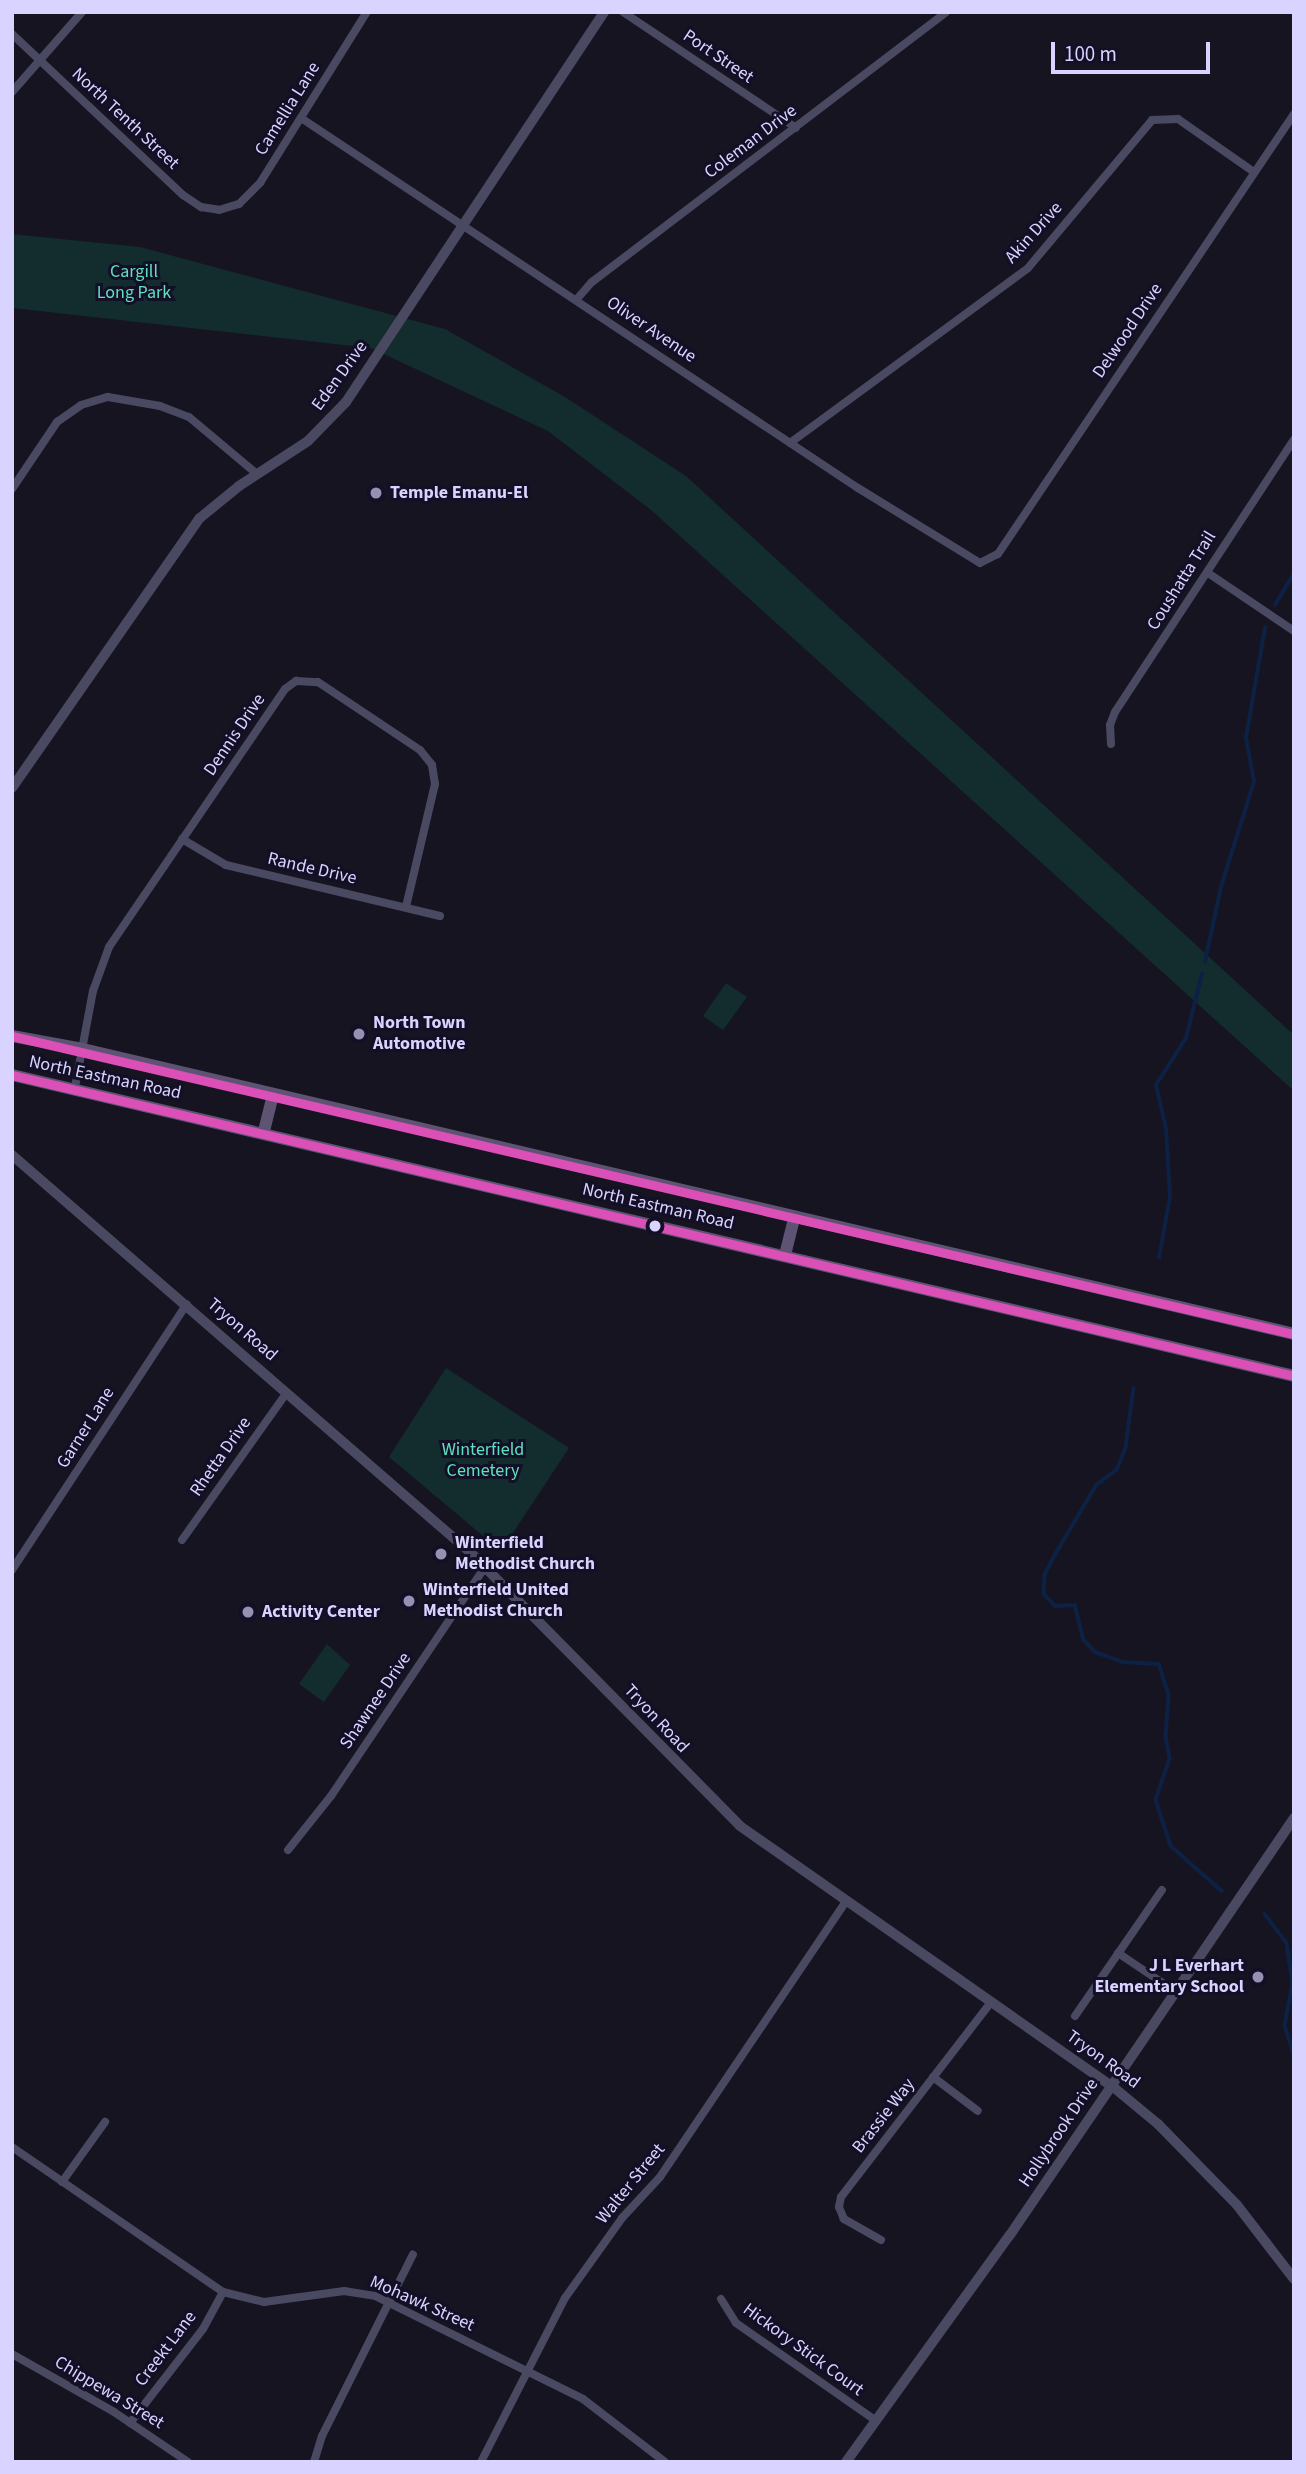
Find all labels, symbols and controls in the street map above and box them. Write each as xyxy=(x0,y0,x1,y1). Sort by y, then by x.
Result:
street label: Port Street xyxy=(679,26,757,88)
scale bar xyxy=(1054,28,1213,72)
text: 100 m xyxy=(1064,39,1117,69)
street label: Camellia Lane xyxy=(251,58,325,160)
street label: North Tenth Street xyxy=(67,64,183,174)
street label: Coleman Drive xyxy=(701,100,801,184)
street label: Akin Drive xyxy=(1001,198,1067,268)
park label: Cargill Long Park xyxy=(97,262,171,304)
street label: Delwood Drive xyxy=(1088,280,1168,382)
street label: Oliver Avenue xyxy=(602,292,700,368)
street label: Eden Drive xyxy=(308,337,372,415)
place label: Temple Emanu-El xyxy=(390,482,528,504)
marker: Temple Emanu-El xyxy=(368,485,384,501)
street label: Coushatta Trail xyxy=(1143,527,1221,635)
street label: Dennis Drive xyxy=(200,690,270,780)
street label: Rande Drive xyxy=(265,848,359,890)
place label: North Town Automotive xyxy=(373,1013,466,1056)
marker: North Town Automotive xyxy=(351,1026,367,1042)
street label: North Eastman Road xyxy=(27,1051,183,1105)
street label: North Eastman Road xyxy=(580,1179,736,1235)
unlabelled marker xyxy=(648,1219,662,1233)
street label: Tryon Road xyxy=(203,1294,281,1366)
street label: Garner Lane xyxy=(53,1383,119,1473)
street label: Rhetta Drive xyxy=(186,1413,256,1501)
park label: Winterfield Cemetery xyxy=(442,1440,524,1482)
place label: Winterfield Methodist Church xyxy=(455,1533,595,1576)
marker: Winterfield Methodist Church xyxy=(433,1546,449,1562)
place label: Winterfield United Methodist Church xyxy=(423,1580,569,1622)
marker: Winterfield United Methodist Church xyxy=(401,1593,417,1609)
place label: Activity Center xyxy=(262,1601,380,1623)
marker: Activity Center xyxy=(240,1604,256,1620)
street label: Shawnee Drive xyxy=(336,1649,416,1753)
street label: Tryon Road xyxy=(619,1680,693,1758)
place label: J L Everhart Elementary School xyxy=(1094,1956,1244,1998)
marker: J L Everhart Elementary School xyxy=(1250,1969,1266,1985)
street label: Tryon Road xyxy=(1062,2026,1144,2094)
street label: Brassie Way xyxy=(848,2074,920,2158)
street label: Hollybrook Drive xyxy=(1015,2075,1103,2191)
street label: Walter Street xyxy=(592,2139,670,2229)
street label: Mohawk Street xyxy=(366,2271,478,2337)
street label: Hickory Stick Court xyxy=(738,2299,868,2401)
street label: Creekt Lane xyxy=(131,2307,201,2391)
street label: Chippewa Street xyxy=(50,2352,168,2434)

